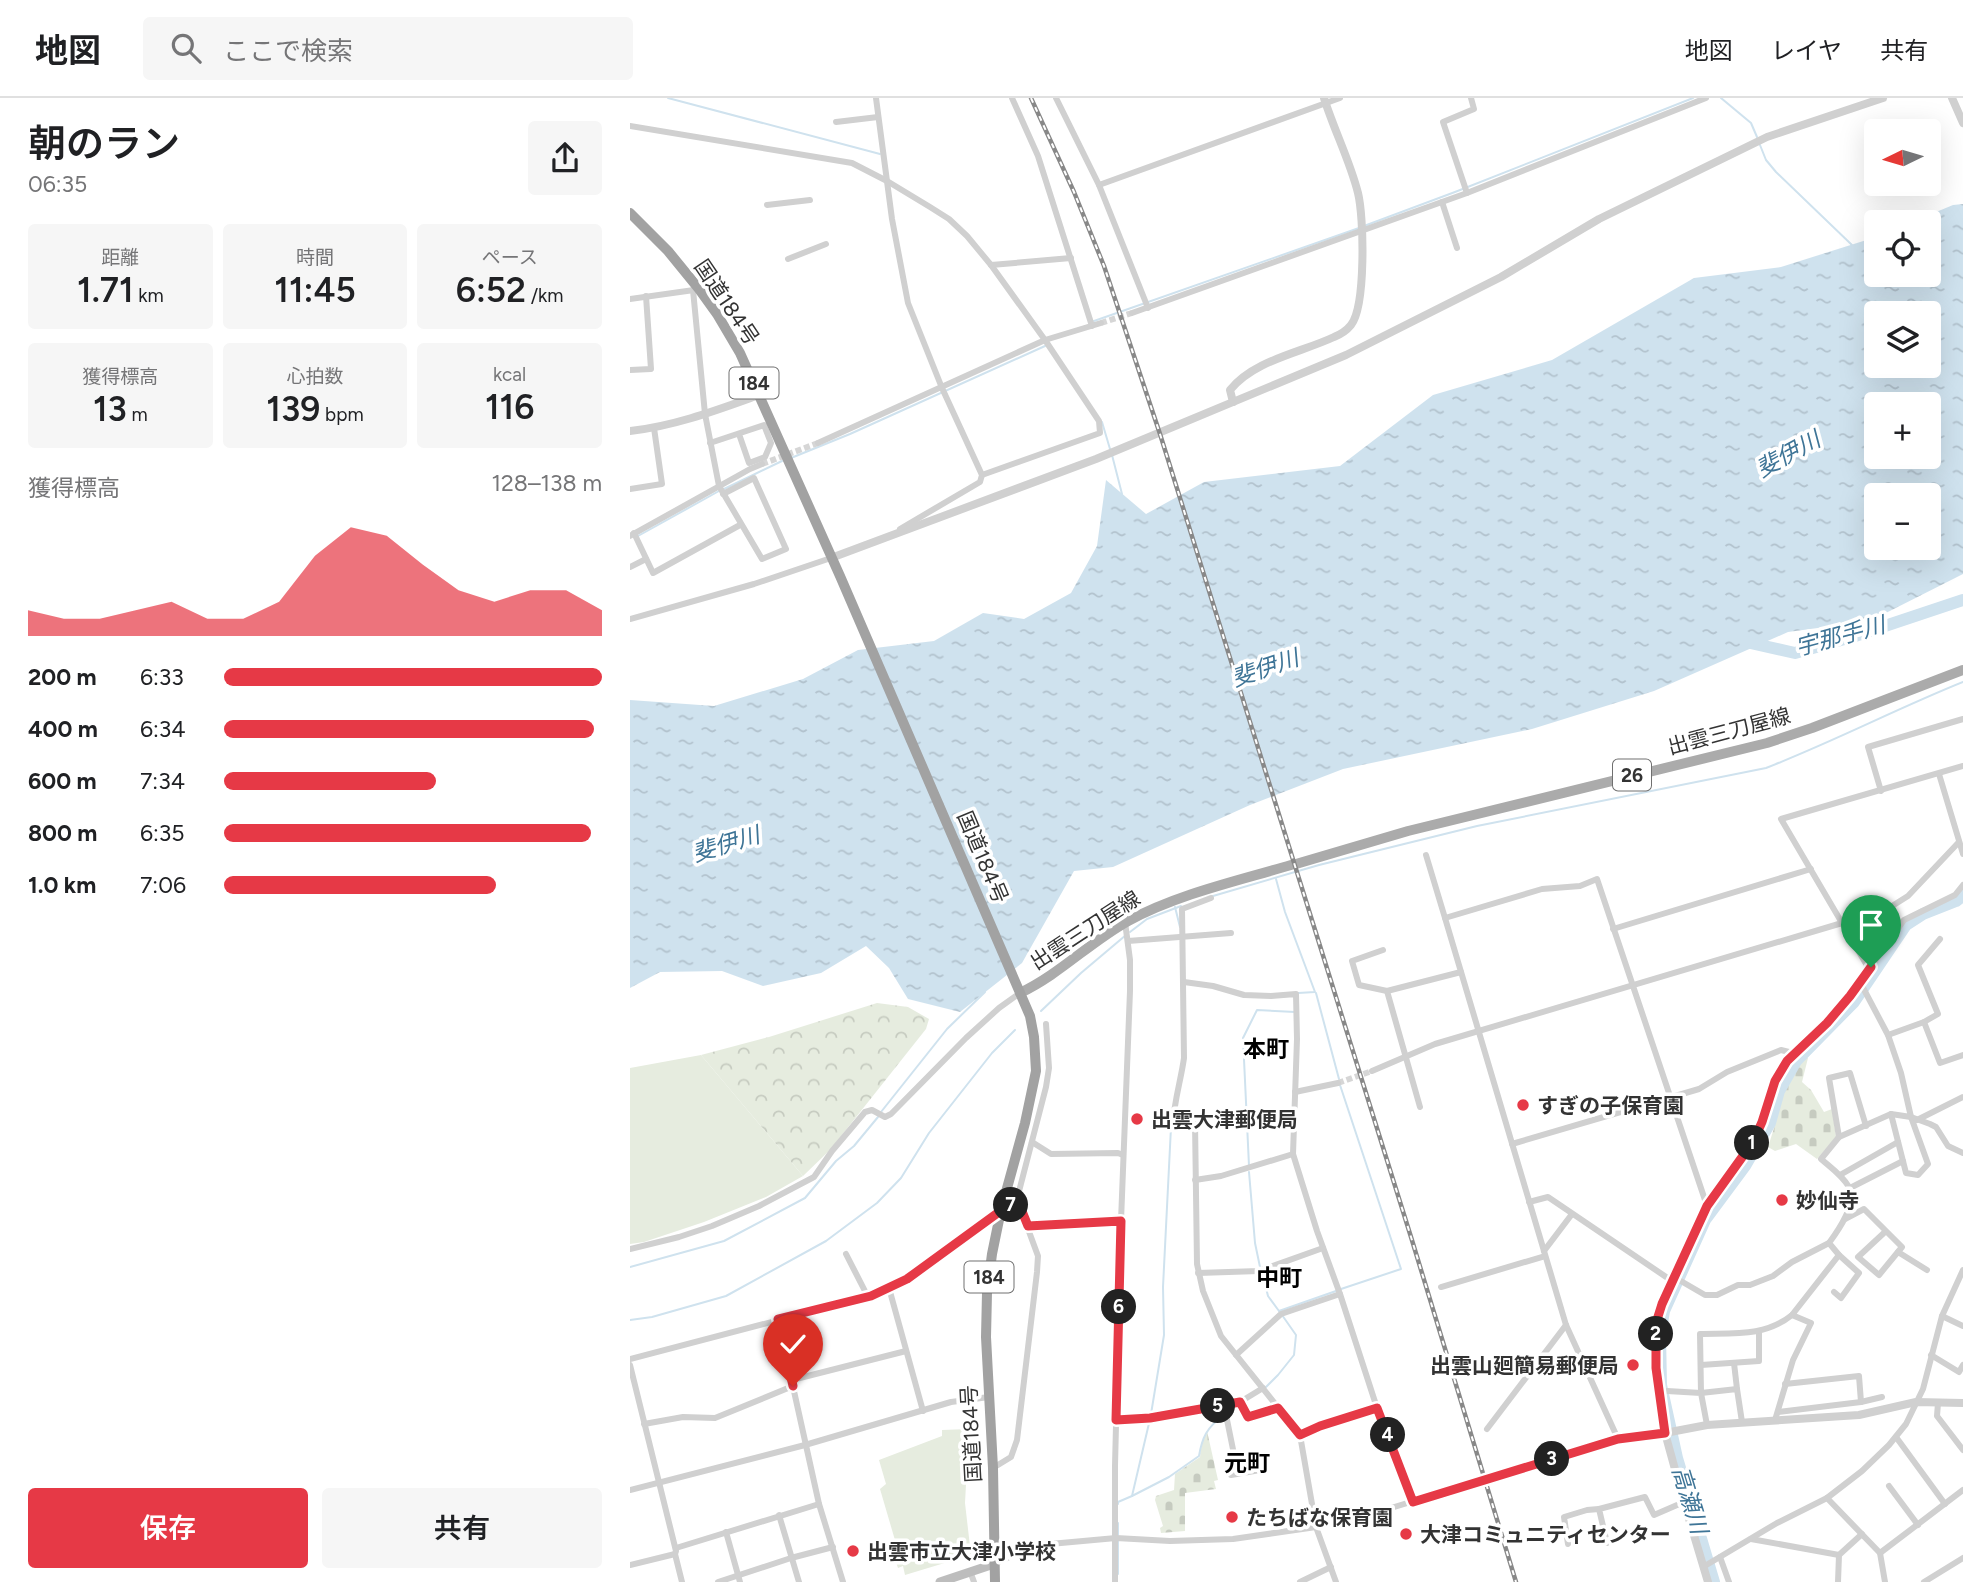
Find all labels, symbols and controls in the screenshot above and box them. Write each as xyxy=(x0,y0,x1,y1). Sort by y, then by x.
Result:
search box xyxy=(143,17,633,80)
icon: search xyxy=(167,29,205,67)
text: 地図 xyxy=(35,31,101,70)
text: ここで検索 xyxy=(223,35,353,67)
text: 地図 xyxy=(1685,36,1733,65)
text: レイヤ xyxy=(1771,36,1842,65)
text: 共有 xyxy=(1880,36,1928,65)
north arrow xyxy=(1864,119,1941,196)
map controls xyxy=(1864,119,1941,560)
text: 朝のラン xyxy=(28,121,180,167)
button: share xyxy=(528,121,602,195)
text: 06:35 xyxy=(28,170,87,198)
button: locate xyxy=(1864,210,1941,287)
text: 距離 xyxy=(101,246,139,269)
text: 時間 xyxy=(296,246,334,269)
text: ペース xyxy=(482,246,538,269)
street label: 国道184号 xyxy=(689,255,765,349)
text: 1.71 xyxy=(77,269,134,311)
text: 11:45 xyxy=(274,269,356,311)
text: 6:52 xyxy=(456,269,526,311)
text: km xyxy=(134,284,164,307)
text: /km xyxy=(526,284,563,307)
button: layers xyxy=(1864,301,1941,378)
text: kcal xyxy=(493,363,526,386)
text: 獲得標高 xyxy=(82,365,158,388)
text: 心拍数 xyxy=(286,365,344,388)
road number: 184 xyxy=(730,368,778,398)
text: 116 xyxy=(485,386,534,428)
text: 13 xyxy=(93,388,127,430)
text: 139 xyxy=(266,388,320,430)
button: + xyxy=(1864,392,1941,469)
text: m xyxy=(127,403,148,426)
text: bpm xyxy=(320,403,364,426)
water label: 斐伊川 xyxy=(1751,424,1828,483)
text: 128–138 m xyxy=(491,469,602,497)
text: 獲得標高 xyxy=(28,474,120,502)
button: − xyxy=(1864,483,1941,560)
water label: 宇那手川 xyxy=(1792,610,1891,661)
water label: 斐伊川 xyxy=(1228,643,1305,692)
text: 200 m xyxy=(28,663,97,691)
text: 6:33 xyxy=(140,663,184,691)
street label: 出雲三刀屋線 xyxy=(1665,703,1793,759)
text: 400 m xyxy=(28,715,98,743)
text: 6:34 xyxy=(140,715,186,743)
road number: 26 xyxy=(1613,760,1651,790)
text: 600 m xyxy=(28,767,97,795)
text: 7:34 xyxy=(140,767,185,795)
street label: 国道184号 xyxy=(952,807,1014,907)
text: 800 m xyxy=(28,819,97,847)
text: 6:35 xyxy=(140,819,185,847)
water label: 斐伊川 xyxy=(689,820,766,867)
text: 1.0 km xyxy=(28,871,96,899)
text: 7:06 xyxy=(140,871,186,899)
street label: 出雲三刀屋線 xyxy=(1025,885,1145,975)
pin xyxy=(1841,895,1901,967)
icon: arrive xyxy=(1852,906,1890,944)
district label: 本町 xyxy=(1243,1035,1289,1063)
place label: すぎの子保育園 xyxy=(1537,1093,1684,1118)
marker: すぎの子保育園 xyxy=(1515,1097,1531,1113)
place label: 出雲大津郵便局 xyxy=(1151,1107,1298,1132)
marker: 出雲大津郵便局 xyxy=(1129,1111,1145,1127)
pin: 1 xyxy=(1734,1126,1770,1160)
text: 1 xyxy=(1747,1131,1756,1154)
pin: 7 xyxy=(994,1188,1028,1222)
place label: 妙仙寺 xyxy=(1796,1188,1859,1213)
marker: 妙仙寺 xyxy=(1774,1192,1790,1208)
text: 7 xyxy=(1005,1193,1016,1216)
road number: 184 xyxy=(964,1261,1014,1292)
district label: 中町 xyxy=(1256,1264,1302,1292)
pin: 6 xyxy=(1102,1290,1136,1324)
text: 6 xyxy=(1113,1295,1124,1318)
pin xyxy=(763,1314,823,1386)
pin: 2 xyxy=(1639,1316,1674,1352)
text: 2 xyxy=(1650,1322,1661,1345)
icon: check xyxy=(774,1325,812,1363)
place label: 出雲山廻簡易郵便局 xyxy=(1430,1353,1619,1378)
marker: 出雲山廻簡易郵便局 xyxy=(1625,1357,1641,1373)
street label: 国道184号 xyxy=(956,1385,986,1483)
pin: 5 xyxy=(1200,1388,1236,1424)
text: 5 xyxy=(1212,1394,1223,1417)
pin: 4 xyxy=(1370,1418,1406,1452)
text: 4 xyxy=(1381,1423,1394,1446)
pin: 3 xyxy=(1534,1442,1570,1476)
text: 3 xyxy=(1546,1447,1557,1470)
district label: 元町 xyxy=(1224,1449,1270,1477)
water label: 高瀬川 xyxy=(1667,1463,1714,1540)
button: 保存 xyxy=(28,1488,308,1568)
button: 共有 xyxy=(322,1488,602,1568)
place label: たちばな保育園 xyxy=(1246,1505,1393,1530)
marker: たちばな保育園 xyxy=(1224,1509,1240,1525)
place label: 大津コミュニティセンター xyxy=(1420,1522,1671,1547)
marker: 大津コミュニティセンター xyxy=(1398,1526,1414,1542)
place label: 出雲市立大津小学校 xyxy=(867,1539,1056,1564)
marker: 出雲市立大津小学校 xyxy=(845,1543,861,1559)

